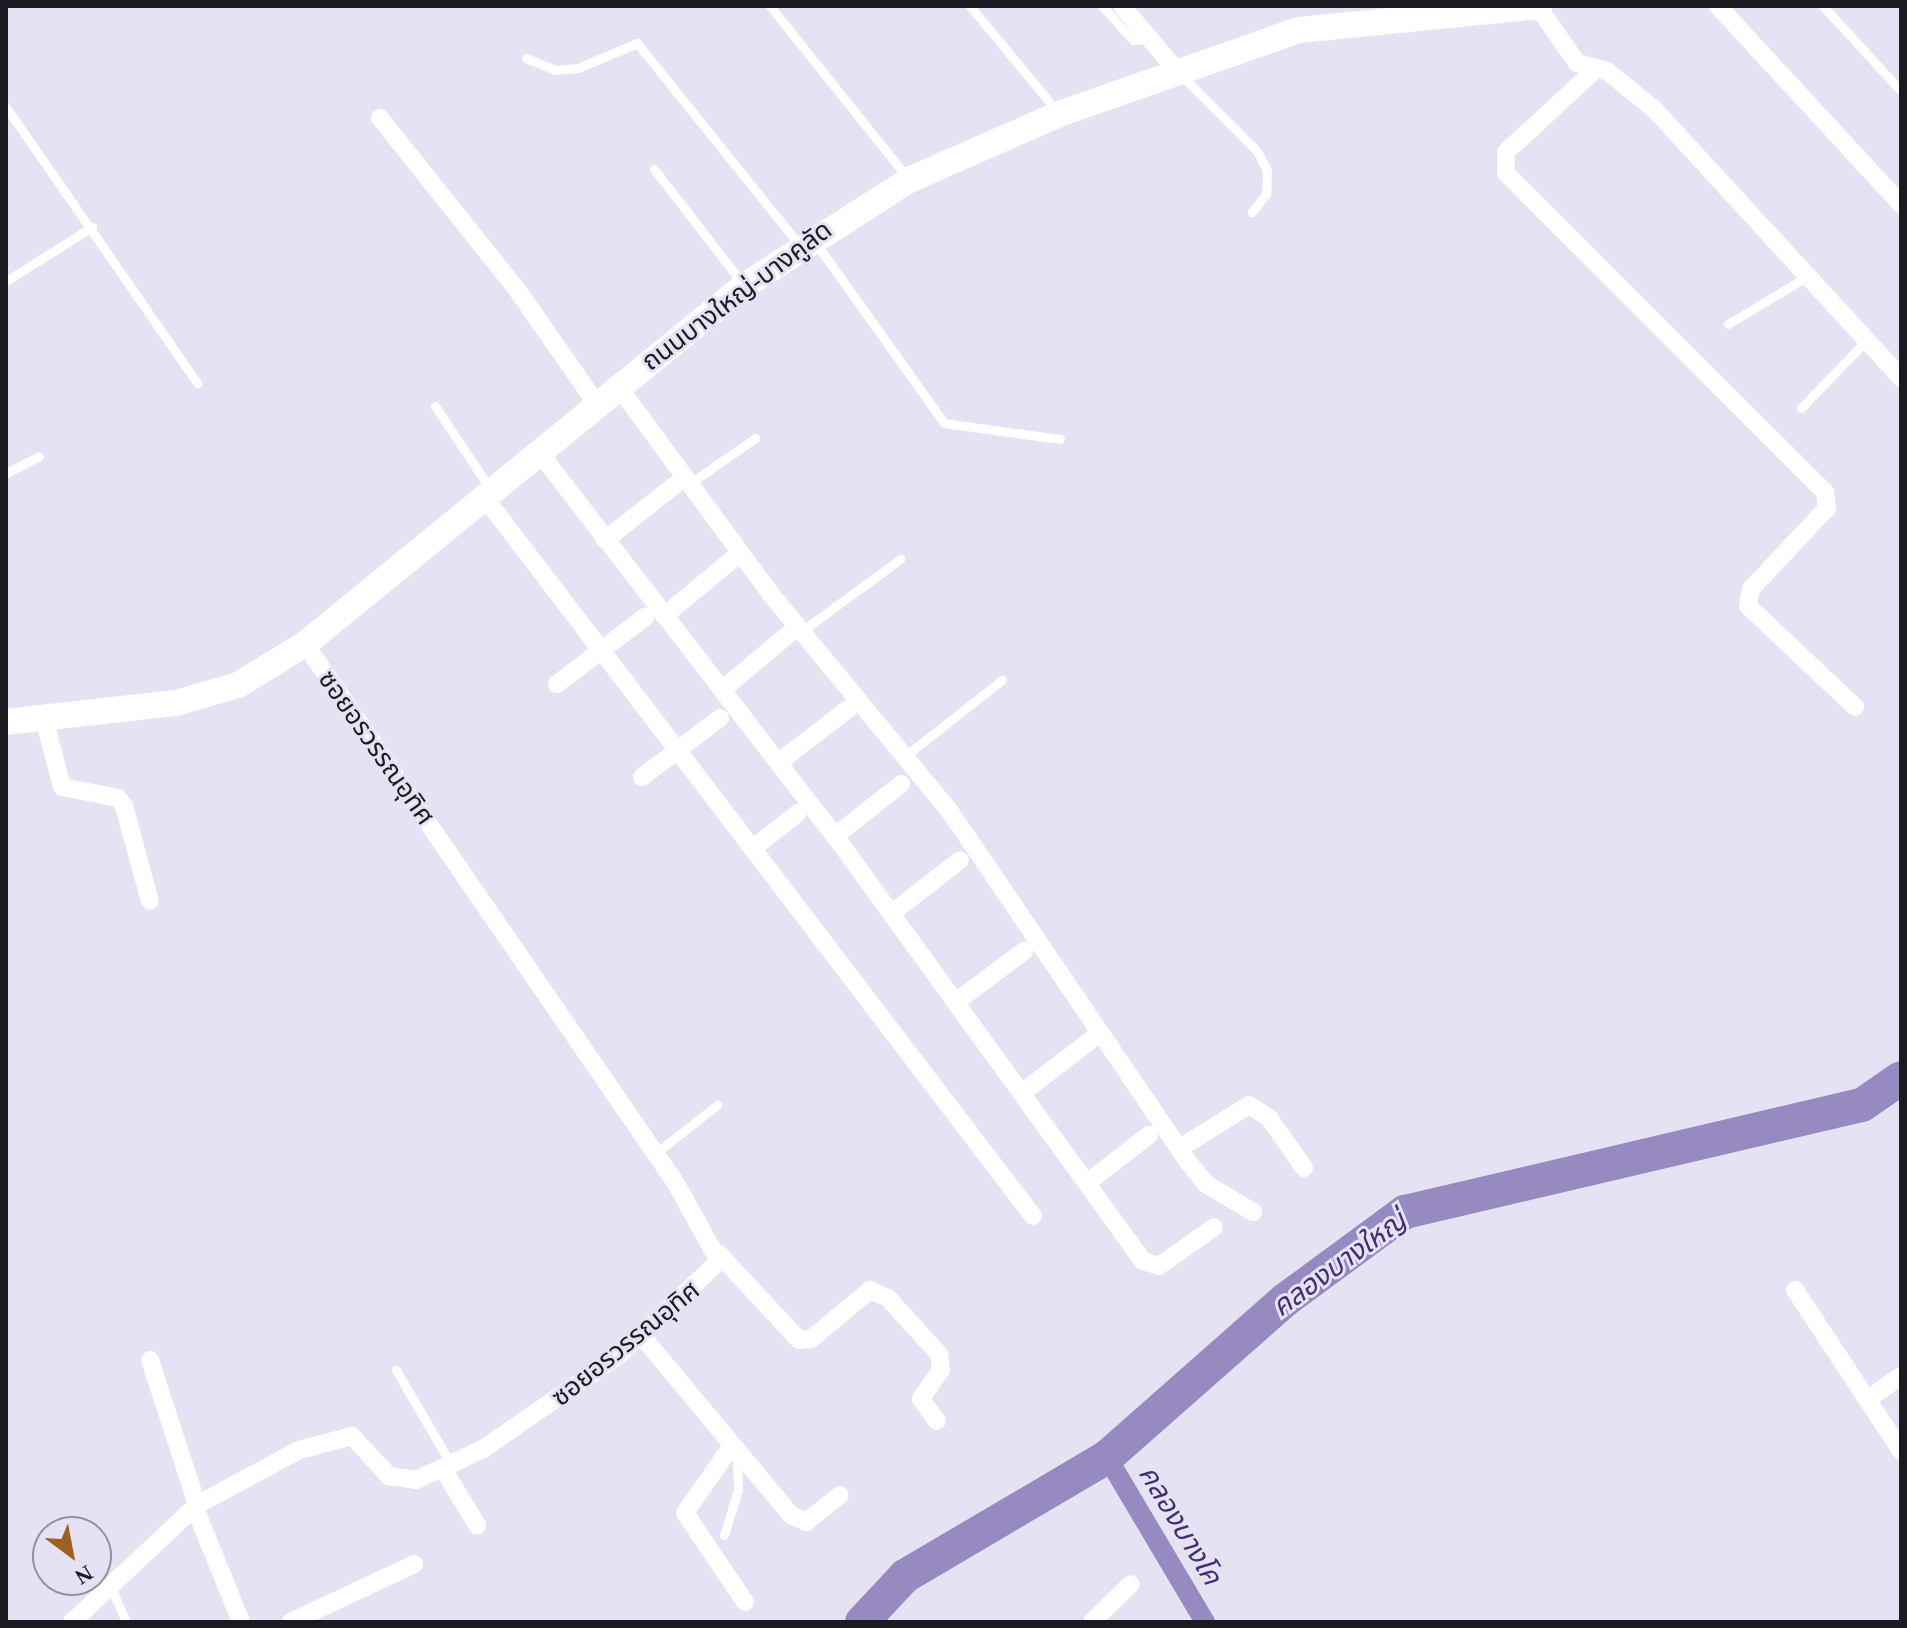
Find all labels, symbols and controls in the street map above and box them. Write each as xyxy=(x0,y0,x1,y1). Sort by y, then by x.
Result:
street label: ถนนบางใหญ่-บางคูลัด xyxy=(636,214,838,378)
street label: ซอยอรวรรณอุทิศ xyxy=(311,665,441,831)
water label: คลองบางใหญ่ xyxy=(1265,1204,1413,1324)
street label: ซอยอรวรรณอุทิศ xyxy=(546,1275,706,1413)
water label: คลองบางโค xyxy=(1131,1459,1229,1591)
north arrow xyxy=(32,1516,112,1596)
text: N xyxy=(71,1560,97,1590)

